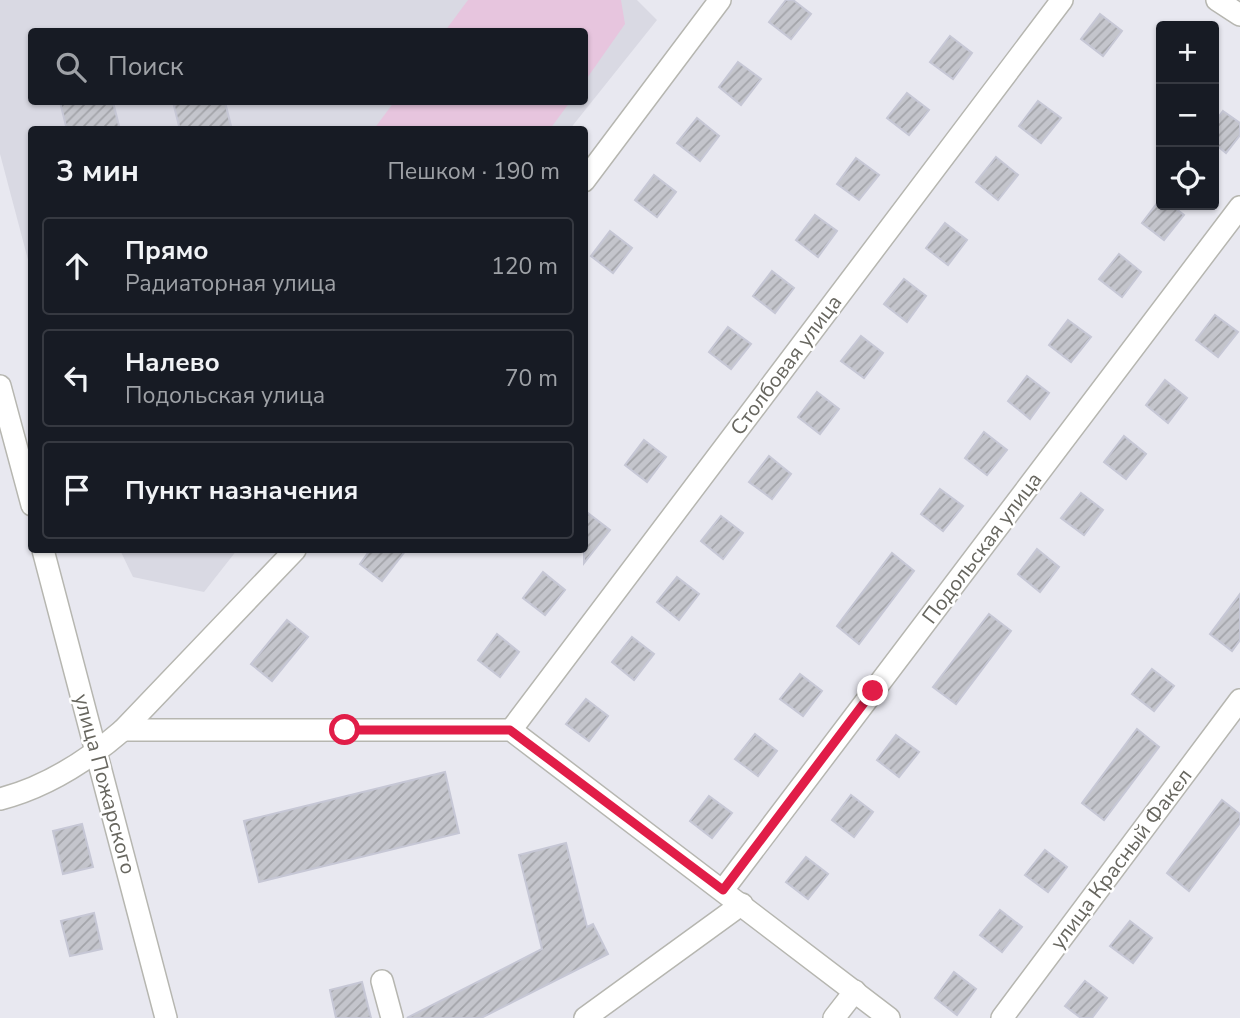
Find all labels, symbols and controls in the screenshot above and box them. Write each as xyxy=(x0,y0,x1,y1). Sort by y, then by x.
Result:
map controls xyxy=(1156,21,1219,210)
button: + xyxy=(1156,21,1219,84)
search box xyxy=(28,28,588,105)
icon: search xyxy=(52,48,90,86)
text: Поиск xyxy=(108,49,184,84)
button: − xyxy=(1156,84,1219,147)
button: locate xyxy=(1156,147,1219,210)
text: 3 мин xyxy=(56,151,139,192)
text: Пешком · 190 m xyxy=(387,156,560,187)
text: Прямо xyxy=(125,233,209,268)
icon: ahead xyxy=(58,247,96,285)
text: 120 m xyxy=(491,251,558,282)
text: Радиаторная улица xyxy=(125,268,336,299)
street label: Столбовая улица xyxy=(724,289,848,441)
text: Налево xyxy=(125,345,220,380)
icon: left xyxy=(58,359,96,397)
text: 70 m xyxy=(505,363,558,394)
text: Подольская улица xyxy=(125,380,325,411)
street label: Подольская улица xyxy=(916,467,1048,629)
icon: arrive xyxy=(58,471,96,509)
text: Пункт назначения xyxy=(125,473,358,508)
route end xyxy=(857,675,888,706)
street label: улица Пожарского xyxy=(67,691,143,877)
route start xyxy=(329,714,360,745)
street label: улица Красный Факел xyxy=(1044,763,1198,955)

